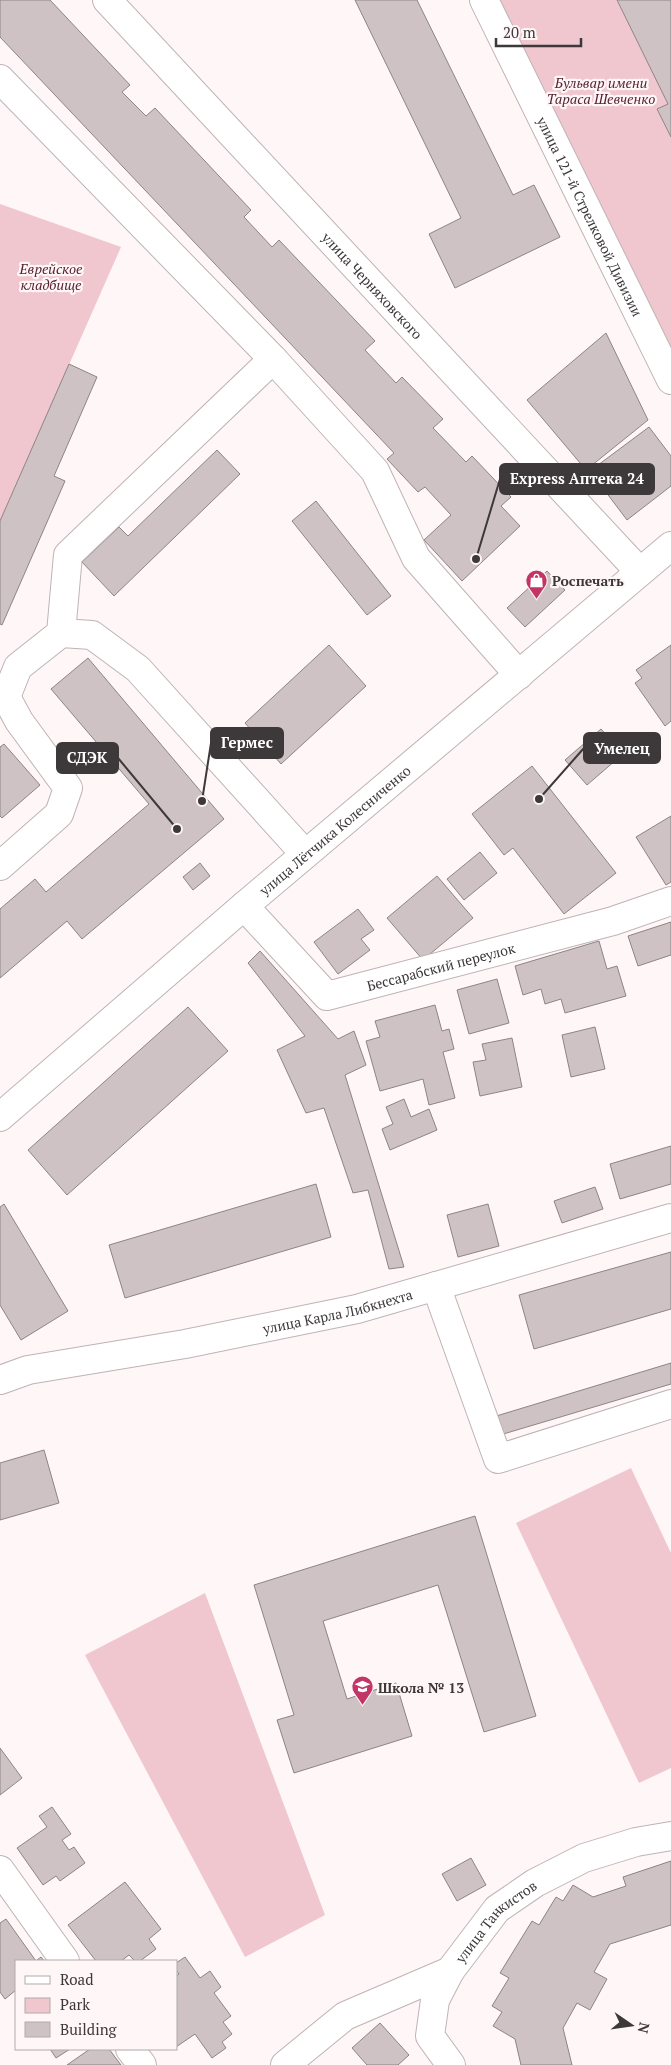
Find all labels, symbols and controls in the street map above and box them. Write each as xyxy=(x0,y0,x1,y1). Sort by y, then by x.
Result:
scale bar xyxy=(496,15,581,47)
text: 20 m xyxy=(503,22,536,42)
park label: Бульвар имени Тараса Шевченко xyxy=(547,73,655,108)
street label: улица 121-й Стрелковой Дивизии xyxy=(533,112,648,320)
street label: улица Черняховского xyxy=(318,227,428,343)
park label: Еврейское кладбище xyxy=(19,259,83,294)
callout: Express Аптека 24 xyxy=(500,464,654,494)
text: Express Аптека 24 xyxy=(510,468,644,488)
shop icon: Роспечать xyxy=(524,568,548,599)
place label: Роспечать xyxy=(552,571,624,590)
callout: Гермес xyxy=(211,728,283,758)
text: Гермес xyxy=(221,732,273,752)
callout: Умелец xyxy=(584,733,660,763)
text: Умелец xyxy=(594,738,650,758)
callout: СДЭК xyxy=(57,743,118,773)
text: СДЭК xyxy=(67,747,108,767)
street label: улица Лётчика Колесниченко xyxy=(254,760,414,900)
street label: Бессарабский переулок xyxy=(364,938,517,995)
street label: улица Карла Либкнехта xyxy=(260,1284,415,1338)
school or university icon: Школа № 13 xyxy=(350,1675,374,1706)
place label: Школа № 13 xyxy=(378,1678,464,1697)
street label: улица Танкистов xyxy=(450,1875,540,1967)
legend xyxy=(15,1960,178,2050)
text: Road xyxy=(60,1969,93,1989)
text: Park xyxy=(60,1994,90,2014)
north arrow xyxy=(606,2000,656,2050)
text: Building xyxy=(60,2019,118,2039)
text: N xyxy=(634,2021,655,2036)

